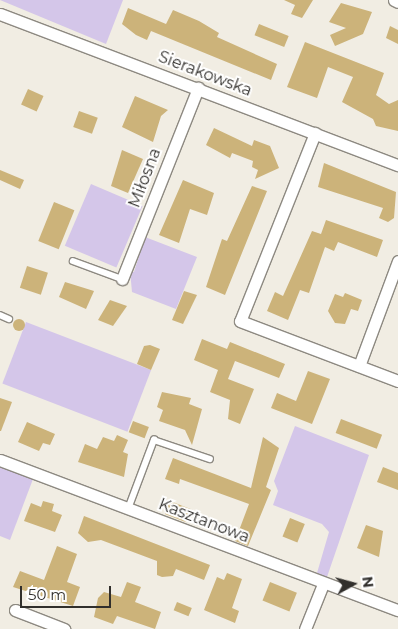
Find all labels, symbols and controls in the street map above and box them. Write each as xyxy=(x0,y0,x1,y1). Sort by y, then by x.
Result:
street label: Sierakowska xyxy=(156,47,254,101)
street label: Miłosna xyxy=(125,146,165,210)
street label: Kasztanowa xyxy=(156,495,252,547)
north arrow xyxy=(328,559,378,609)
text: N xyxy=(358,575,378,589)
scale bar xyxy=(22,576,114,608)
text: 50 m xyxy=(28,585,66,604)

